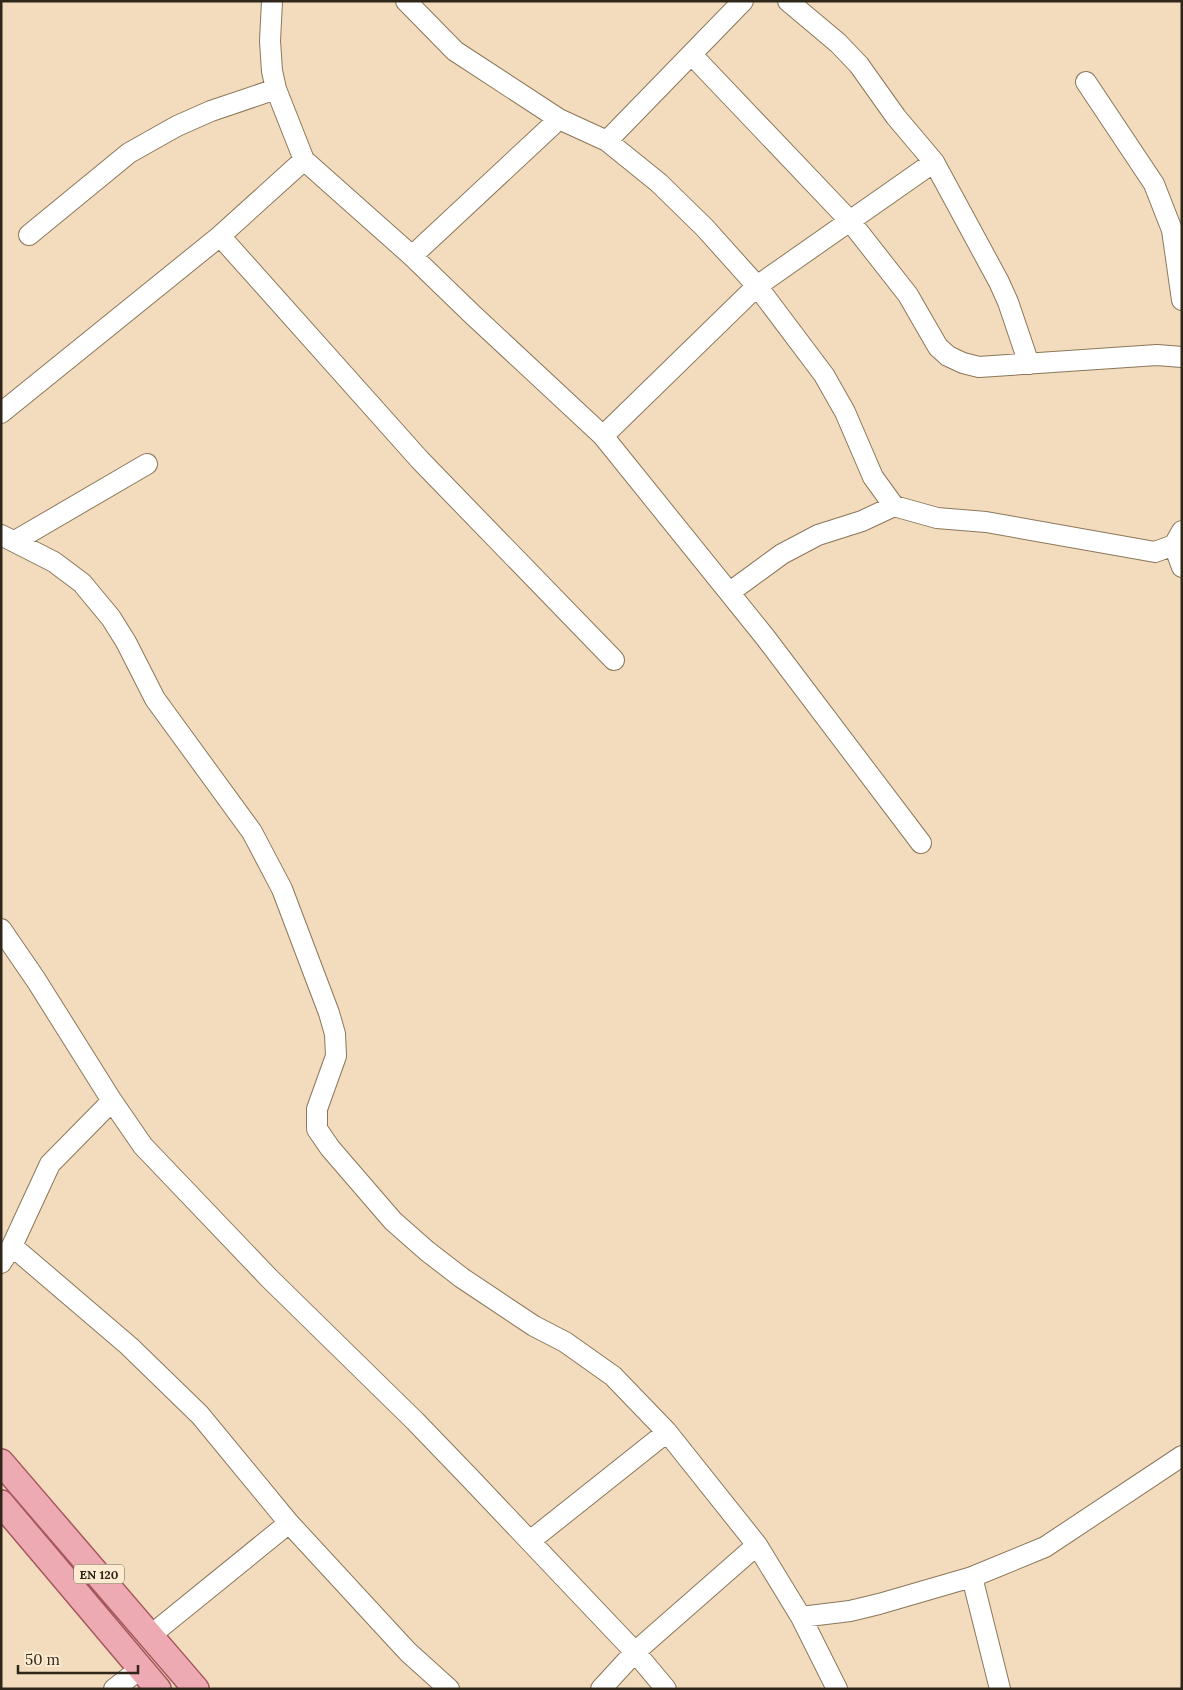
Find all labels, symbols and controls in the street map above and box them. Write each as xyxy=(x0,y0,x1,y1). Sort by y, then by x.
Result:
road number: EN 120 xyxy=(74,1565,124,1584)
scale bar xyxy=(18,1642,138,1674)
text: 50 m xyxy=(25,1650,60,1669)

